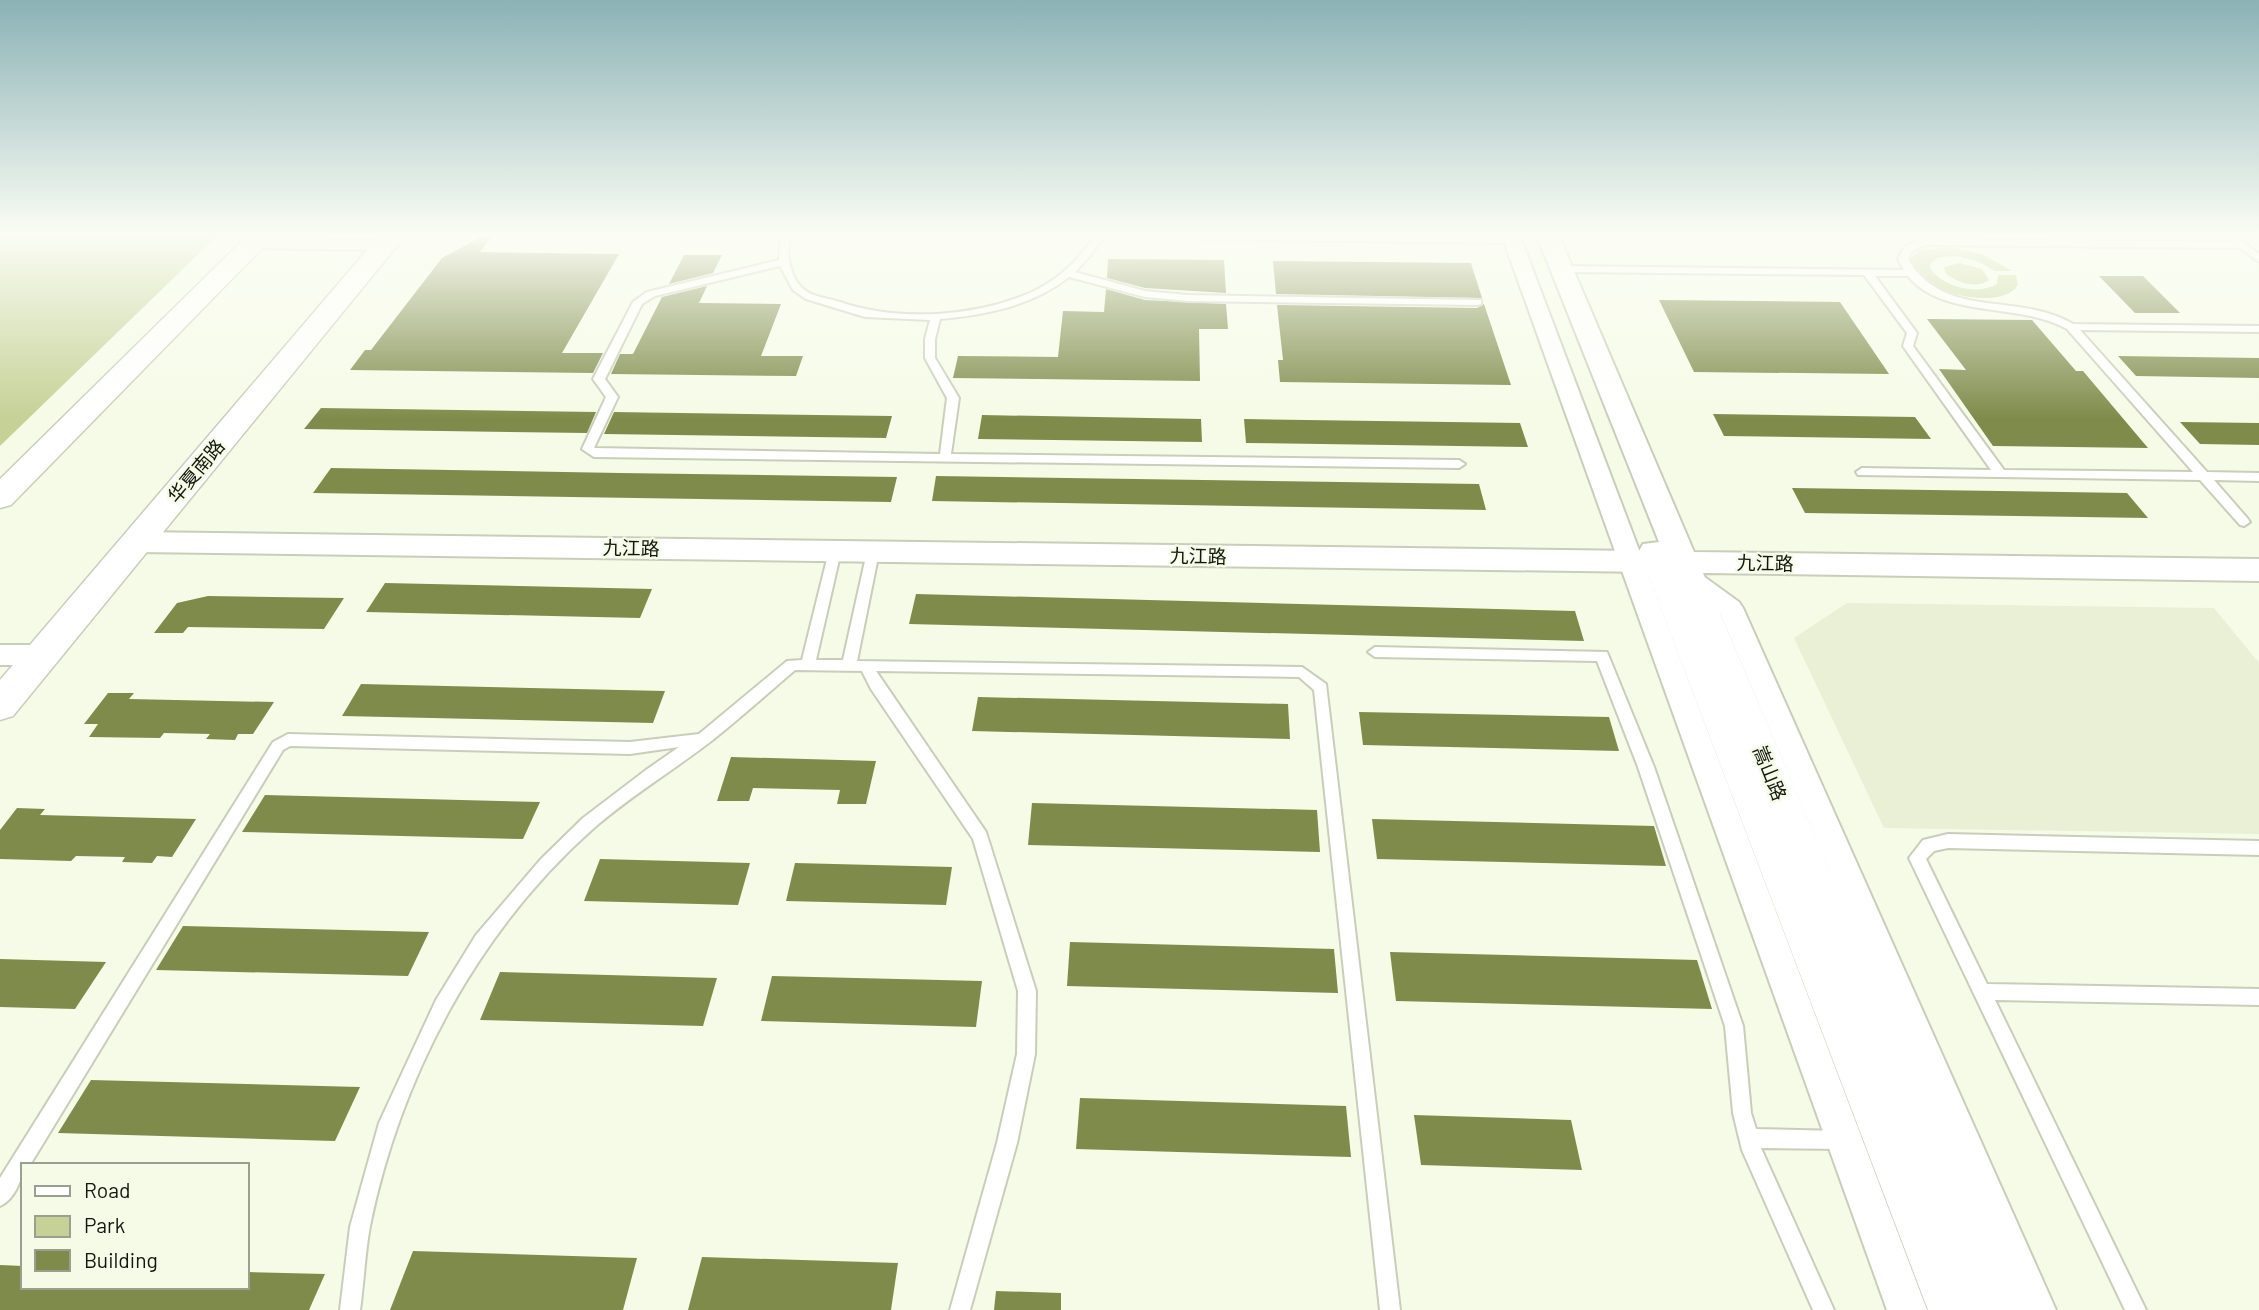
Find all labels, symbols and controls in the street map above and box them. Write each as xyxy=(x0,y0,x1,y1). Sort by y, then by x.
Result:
street label: 华夏南路 xyxy=(162,434,229,507)
street label: 九江路 xyxy=(602,536,660,559)
street label: 九江路 xyxy=(1169,544,1227,567)
street label: 九江路 xyxy=(1736,551,1794,574)
street label: 嵩山路 xyxy=(1749,742,1792,804)
legend xyxy=(21,1163,248,1289)
text: Road xyxy=(84,1177,130,1202)
text: Park xyxy=(84,1212,125,1237)
text: Building xyxy=(84,1247,158,1272)

